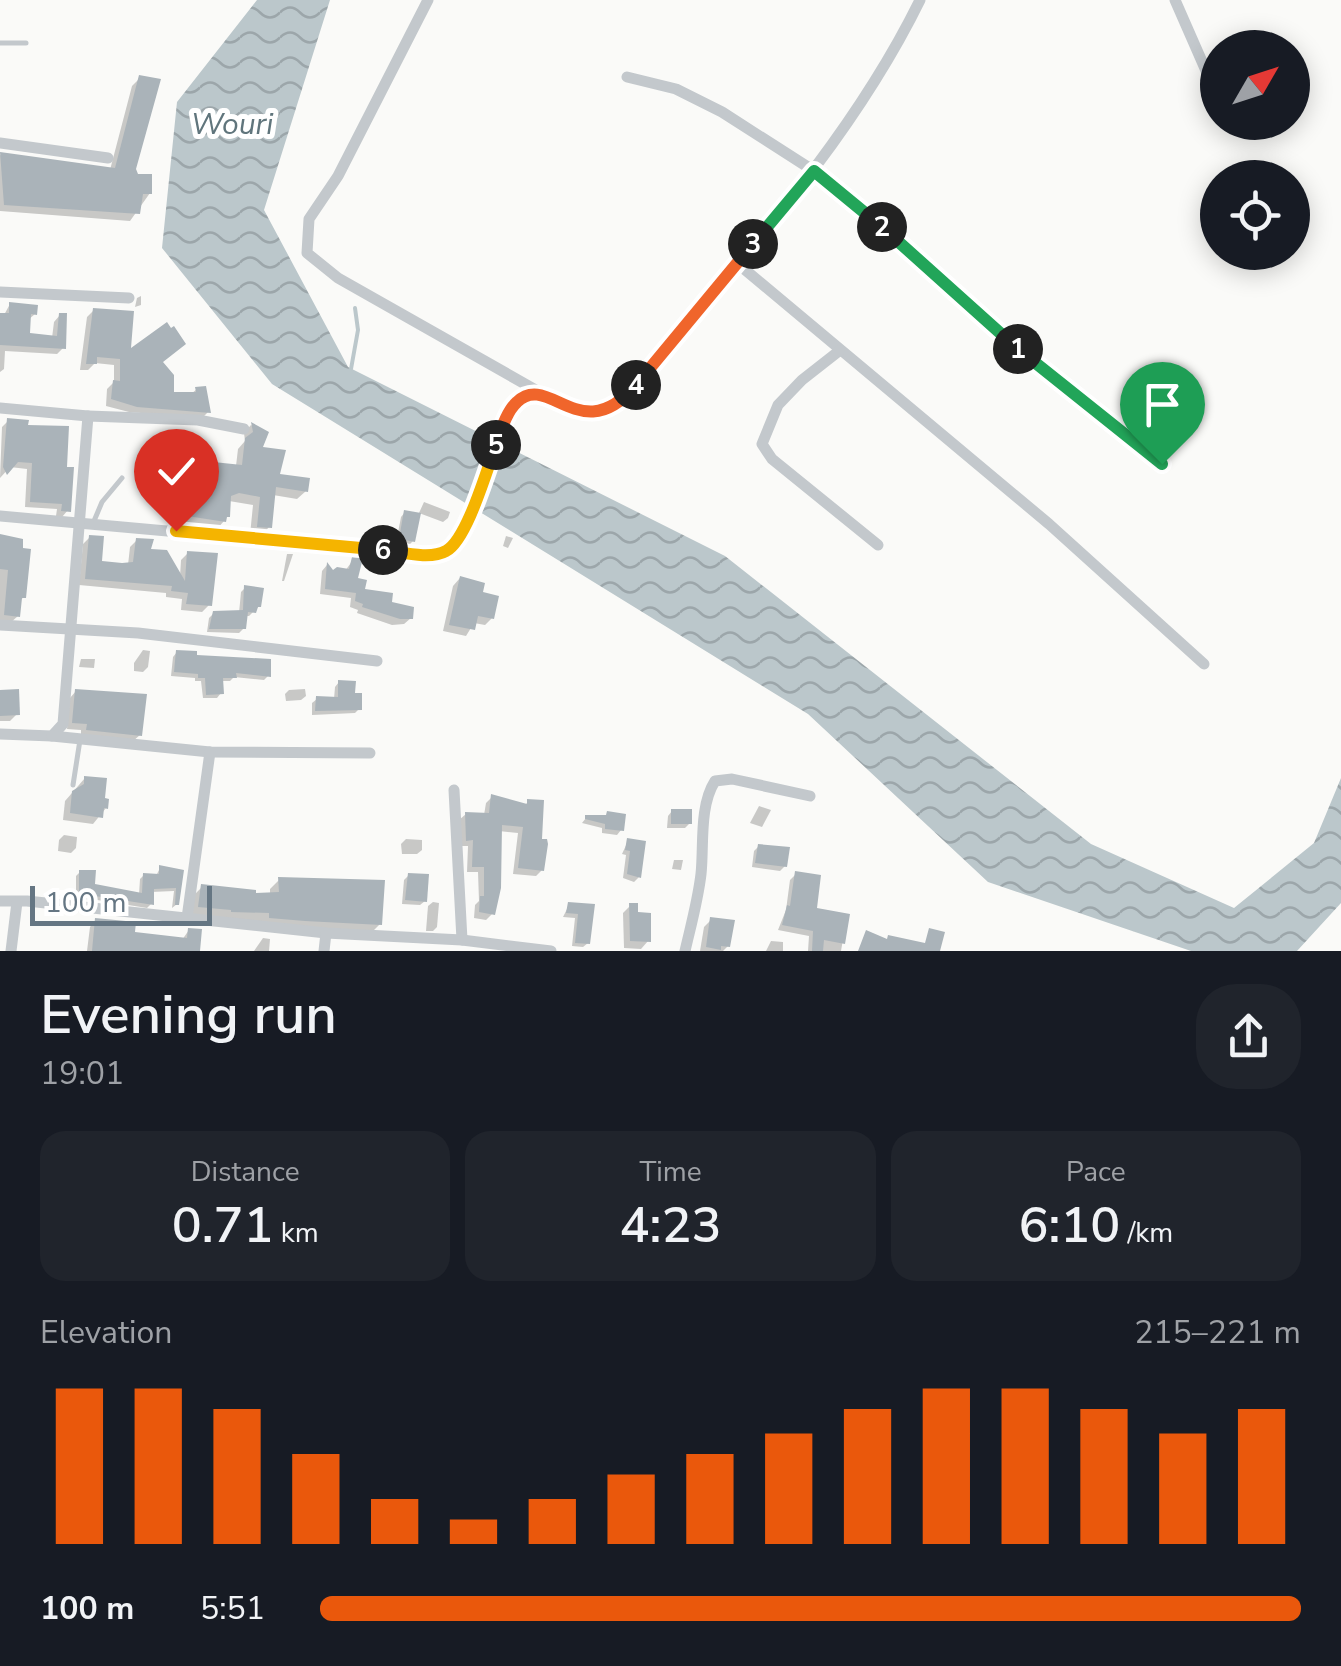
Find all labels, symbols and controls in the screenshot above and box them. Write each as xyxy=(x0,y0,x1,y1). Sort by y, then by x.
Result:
north arrow xyxy=(1200,30,1310,140)
map controls xyxy=(1200,30,1310,270)
water label: Wouri xyxy=(191,104,274,145)
button: locate xyxy=(1200,160,1310,270)
pin: 2 xyxy=(857,202,907,252)
text: 2 xyxy=(874,208,890,246)
pin: 3 xyxy=(728,219,778,269)
text: 3 xyxy=(745,225,761,263)
pin: 1 xyxy=(993,324,1043,374)
text: 1 xyxy=(1010,330,1026,368)
pin: 4 xyxy=(611,360,661,410)
pin xyxy=(1120,362,1205,465)
text: 4 xyxy=(628,366,644,404)
icon: arrive xyxy=(1135,377,1190,432)
pin: 5 xyxy=(471,420,521,470)
text: 5 xyxy=(488,426,504,464)
pin xyxy=(134,429,219,532)
icon: check xyxy=(149,444,204,499)
pin: 6 xyxy=(358,525,408,575)
text: 6 xyxy=(375,531,391,569)
scale bar xyxy=(30,881,212,926)
text: 100 m xyxy=(45,884,127,922)
text: Evening run xyxy=(40,977,337,1052)
button: share xyxy=(1196,984,1301,1089)
text: 19:01 xyxy=(40,1052,124,1095)
text: Distance xyxy=(191,1153,300,1191)
text: Time xyxy=(639,1153,702,1191)
text: Pace xyxy=(1066,1153,1126,1191)
text: 0.71 xyxy=(172,1191,274,1260)
text: 4:23 xyxy=(620,1191,721,1260)
text: 6:10 xyxy=(1018,1191,1120,1260)
text: km xyxy=(274,1214,319,1252)
text: /km xyxy=(1120,1214,1173,1252)
text: Elevation xyxy=(40,1311,173,1354)
text: 215–221 m xyxy=(1134,1311,1301,1354)
text: 100 m xyxy=(40,1587,134,1630)
text: 5:51 xyxy=(200,1587,265,1630)

